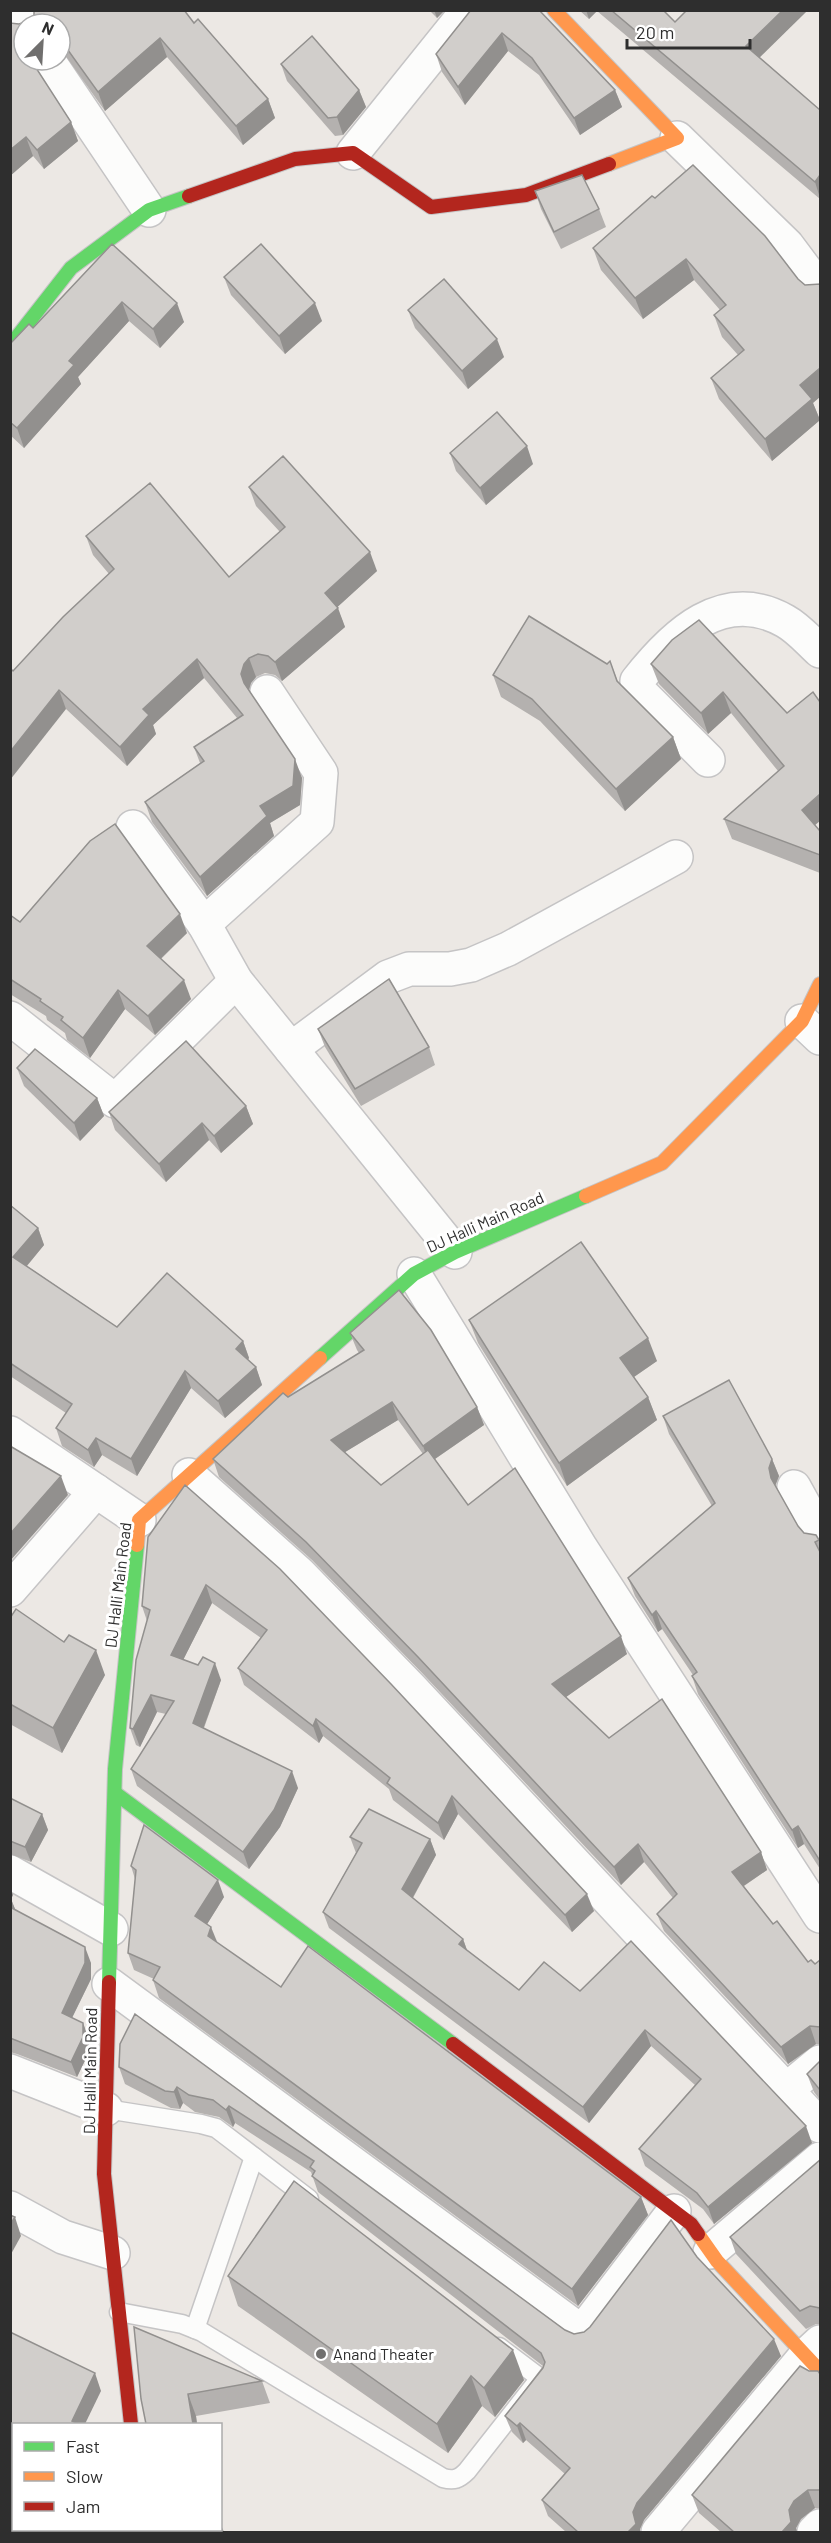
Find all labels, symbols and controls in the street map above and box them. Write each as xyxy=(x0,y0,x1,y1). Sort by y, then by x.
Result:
north arrow xyxy=(12,12,72,72)
scale bar xyxy=(627,12,750,50)
text: N xyxy=(40,17,57,39)
text: 20 m xyxy=(636,21,674,43)
street label: DJ Halli Main Road xyxy=(423,1187,546,1256)
street label: DJ Halli Main Road xyxy=(100,1521,135,1649)
street label: DJ Halli Main Road xyxy=(79,2008,100,2134)
place label: Anand Theater xyxy=(333,2344,434,2363)
marker: Anand Theater xyxy=(314,2347,328,2361)
legend xyxy=(12,2423,222,2531)
text: Fast xyxy=(66,2435,100,2457)
text: Slow xyxy=(66,2465,103,2487)
text: Jam xyxy=(66,2495,100,2517)

